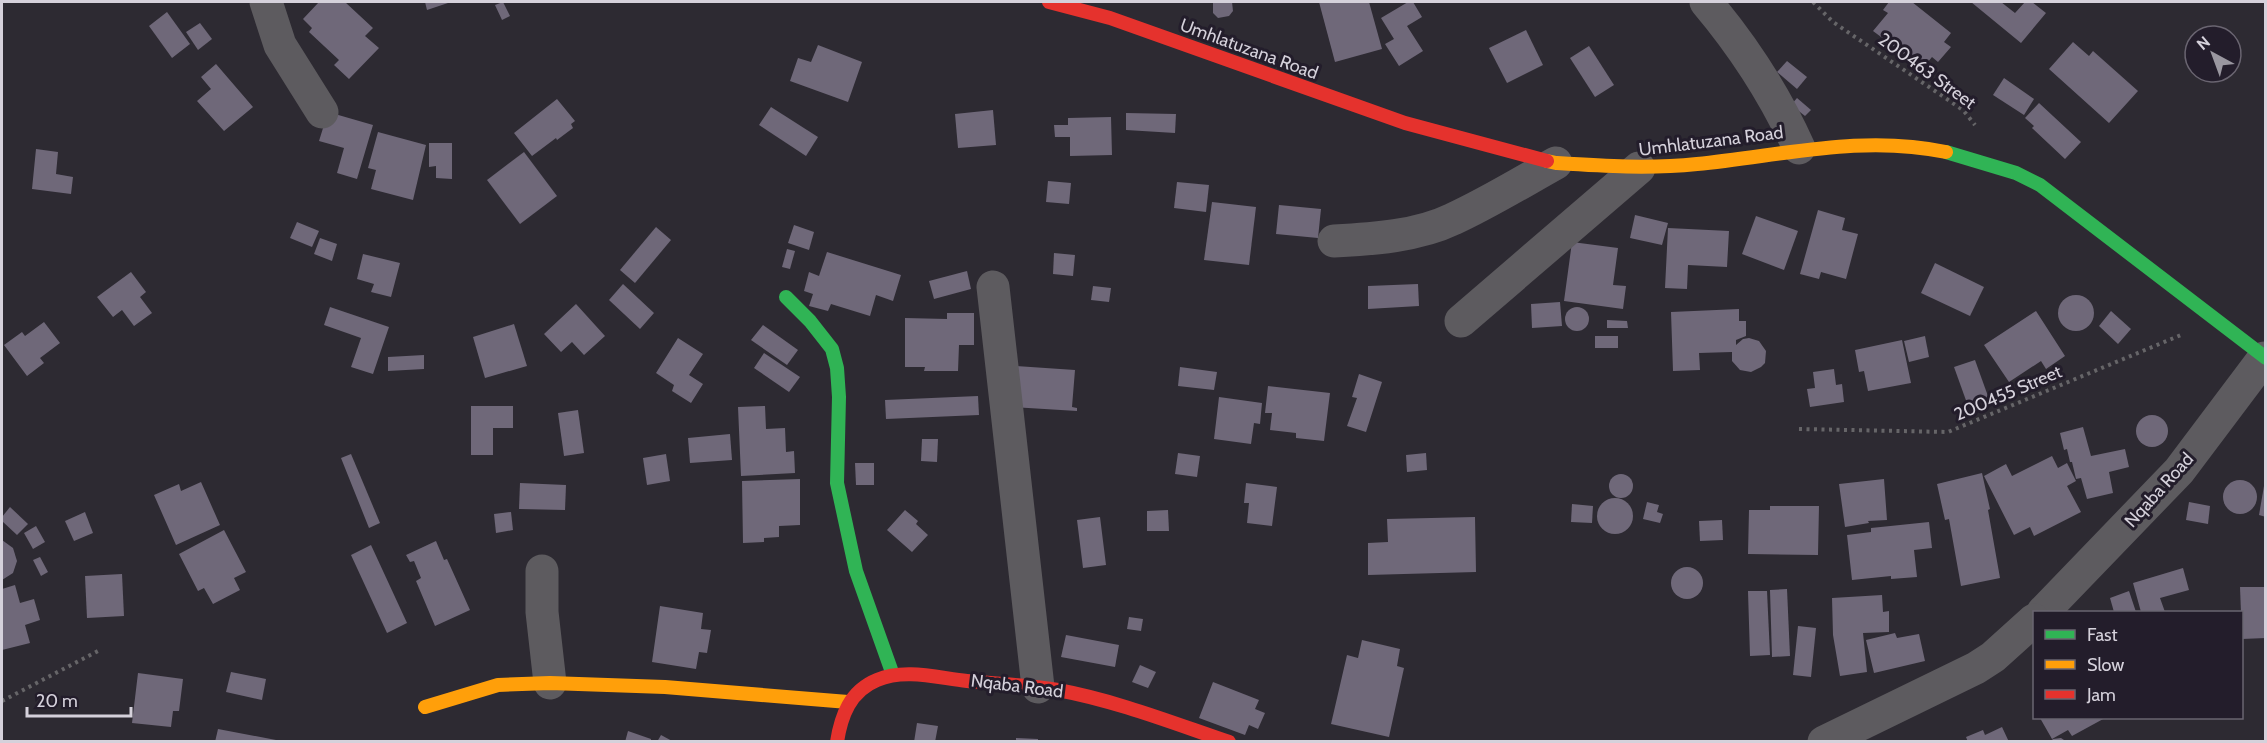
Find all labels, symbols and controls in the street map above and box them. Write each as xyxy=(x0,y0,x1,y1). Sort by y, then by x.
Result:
street label: Umhlatuzana Road xyxy=(1177,14,1321,84)
north arrow xyxy=(2183,24,2243,84)
street label: 200463 Street xyxy=(1874,28,1980,114)
text: N xyxy=(2193,32,2214,54)
street label: Umhlatuzana Road xyxy=(1637,121,1785,161)
street label: 200455 Street xyxy=(1951,360,2065,426)
street label: Nqaba Road xyxy=(2120,448,2198,532)
legend xyxy=(2033,611,2243,719)
text: Fast xyxy=(2087,624,2118,646)
text: Slow xyxy=(2087,654,2124,676)
street label: Nqaba Road xyxy=(970,669,1064,703)
scale bar xyxy=(27,680,130,718)
text: Jam xyxy=(2086,684,2116,706)
text: 20 m xyxy=(36,690,78,712)

